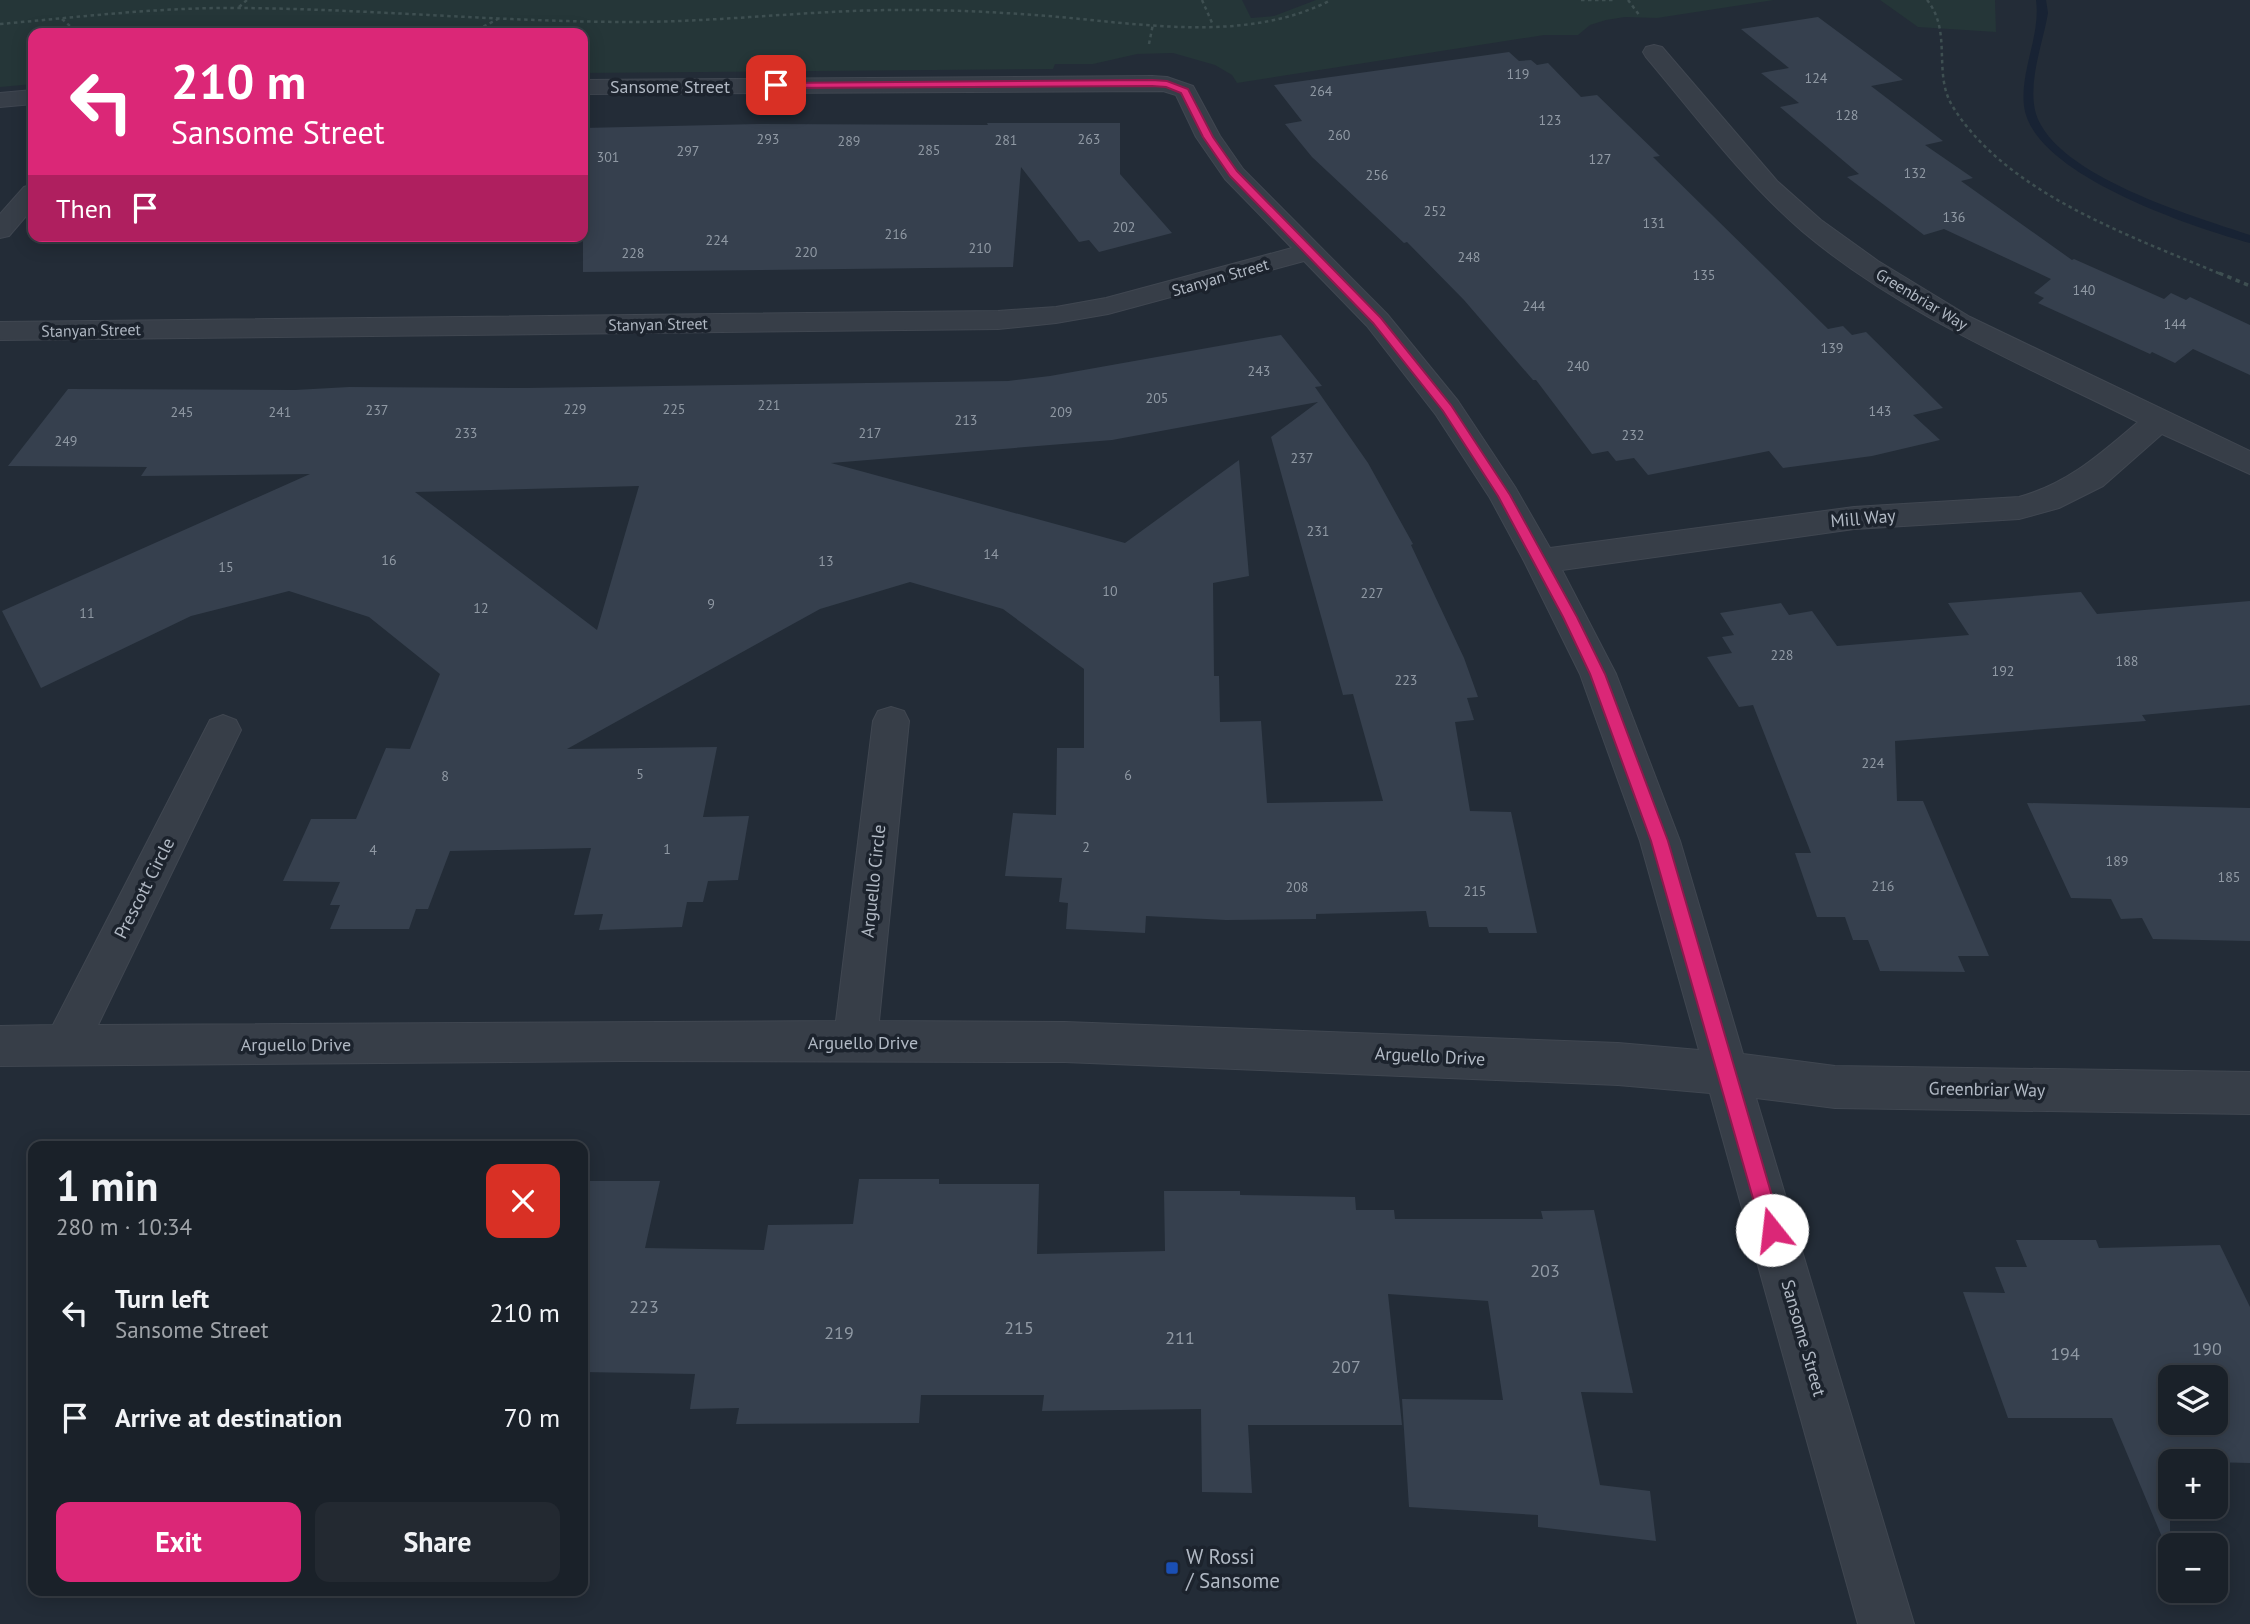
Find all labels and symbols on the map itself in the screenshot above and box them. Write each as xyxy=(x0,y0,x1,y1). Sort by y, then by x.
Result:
pin xyxy=(746,55,806,115)
house number: 119 xyxy=(1507,65,1529,83)
house number: 124 xyxy=(1805,69,1828,87)
street label: Sansome Street xyxy=(610,75,730,98)
house number: 264 xyxy=(1310,82,1333,100)
house number: 128 xyxy=(1836,106,1858,124)
house number: 123 xyxy=(1539,111,1561,129)
house number: 260 xyxy=(1328,126,1351,144)
house number: 293 xyxy=(757,130,779,148)
house number: 263 xyxy=(1078,130,1100,148)
house number: 281 xyxy=(995,131,1017,149)
house number: 289 xyxy=(838,132,860,150)
house number: 285 xyxy=(918,141,940,159)
house number: 297 xyxy=(677,142,699,160)
house number: 301 xyxy=(597,148,619,166)
house number: 127 xyxy=(1589,150,1611,168)
house number: 132 xyxy=(1904,164,1926,182)
house number: 256 xyxy=(1366,166,1388,184)
house number: 252 xyxy=(1424,202,1446,220)
house number: 136 xyxy=(1943,208,1965,226)
house number: 131 xyxy=(1643,214,1665,232)
house number: 202 xyxy=(1113,218,1135,236)
house number: 216 xyxy=(885,225,907,243)
house number: 224 xyxy=(706,231,729,249)
house number: 210 xyxy=(969,239,992,257)
house number: 220 xyxy=(795,243,818,261)
house number: 228 xyxy=(622,244,644,262)
house number: 248 xyxy=(1458,248,1480,266)
street label: Stanyan Street xyxy=(1169,253,1271,300)
street label: Greenbriar Way xyxy=(1872,264,1972,335)
house number: 135 xyxy=(1693,266,1715,284)
house number: 140 xyxy=(2073,281,2096,299)
house number: 244 xyxy=(1523,297,1546,315)
street label: Stanyan Street xyxy=(608,313,709,335)
house number: 144 xyxy=(2164,315,2187,333)
street label: Stanyan Street xyxy=(41,319,142,341)
house number: 139 xyxy=(1821,339,1843,357)
house number: 240 xyxy=(1567,357,1590,375)
house number: 243 xyxy=(1248,362,1270,380)
house number: 205 xyxy=(1146,389,1168,407)
house number: 221 xyxy=(758,396,780,414)
house number: 229 xyxy=(564,400,586,418)
house number: 225 xyxy=(663,400,685,418)
house number: 237 xyxy=(366,401,388,419)
house number: 143 xyxy=(1869,402,1891,420)
house number: 245 xyxy=(171,403,193,421)
house number: 241 xyxy=(269,403,291,421)
house number: 209 xyxy=(1050,403,1072,421)
house number: 213 xyxy=(955,411,977,429)
house number: 233 xyxy=(455,424,477,442)
house number: 217 xyxy=(859,424,881,442)
house number: 232 xyxy=(1622,426,1644,444)
house number: 249 xyxy=(55,432,77,450)
house number: 237 xyxy=(1291,449,1313,467)
street label: Mill Way xyxy=(1829,504,1897,532)
house number: 231 xyxy=(1307,522,1329,540)
house number: 14 xyxy=(983,545,999,563)
house number: 16 xyxy=(381,551,397,569)
house number: 13 xyxy=(818,552,834,570)
house number: 15 xyxy=(218,558,234,576)
house number: 10 xyxy=(1102,582,1118,600)
house number: 227 xyxy=(1361,584,1383,602)
house number: 9 xyxy=(707,595,715,613)
house number: 12 xyxy=(473,599,489,617)
house number: 11 xyxy=(79,604,95,622)
house number: 228 xyxy=(1771,646,1793,664)
house number: 188 xyxy=(2116,652,2138,670)
house number: 192 xyxy=(1992,662,2014,680)
house number: 223 xyxy=(1395,671,1417,689)
house number: 224 xyxy=(1862,754,1885,772)
house number: 5 xyxy=(636,765,644,783)
house number: 6 xyxy=(1124,766,1132,784)
house number: 8 xyxy=(441,767,449,785)
street label: Arguello Circle xyxy=(856,823,890,939)
street label: Prescott Circle xyxy=(109,834,179,942)
house number: 2 xyxy=(1082,838,1090,856)
house number: 1 xyxy=(663,840,671,858)
house number: 4 xyxy=(369,841,377,859)
house number: 189 xyxy=(2106,852,2128,870)
house number: 185 xyxy=(2218,868,2240,886)
house number: 216 xyxy=(1872,877,1894,895)
house number: 208 xyxy=(1286,878,1308,896)
house number: 215 xyxy=(1464,882,1486,900)
street label: Arguello Drive xyxy=(808,1031,918,1054)
street label: Arguello Drive xyxy=(241,1033,351,1056)
street label: Arguello Drive xyxy=(1374,1042,1486,1070)
street label: Greenbriar Way xyxy=(1928,1076,2046,1102)
position arrow xyxy=(1735,1193,1809,1267)
house number: 203 xyxy=(1530,1259,1560,1282)
street label: Sansome Street xyxy=(1776,1277,1832,1399)
house number: 223 xyxy=(629,1295,659,1318)
house number: 215 xyxy=(1004,1316,1034,1339)
house number: 219 xyxy=(824,1321,854,1344)
house number: 211 xyxy=(1165,1326,1195,1349)
house number: 190 xyxy=(2192,1337,2222,1360)
house number: 194 xyxy=(2050,1342,2080,1365)
house number: 207 xyxy=(1331,1355,1361,1378)
place label: W Rossi / Sansome xyxy=(1185,1543,1280,1594)
marker: W Rossi / Sansome xyxy=(1164,1560,1180,1576)

